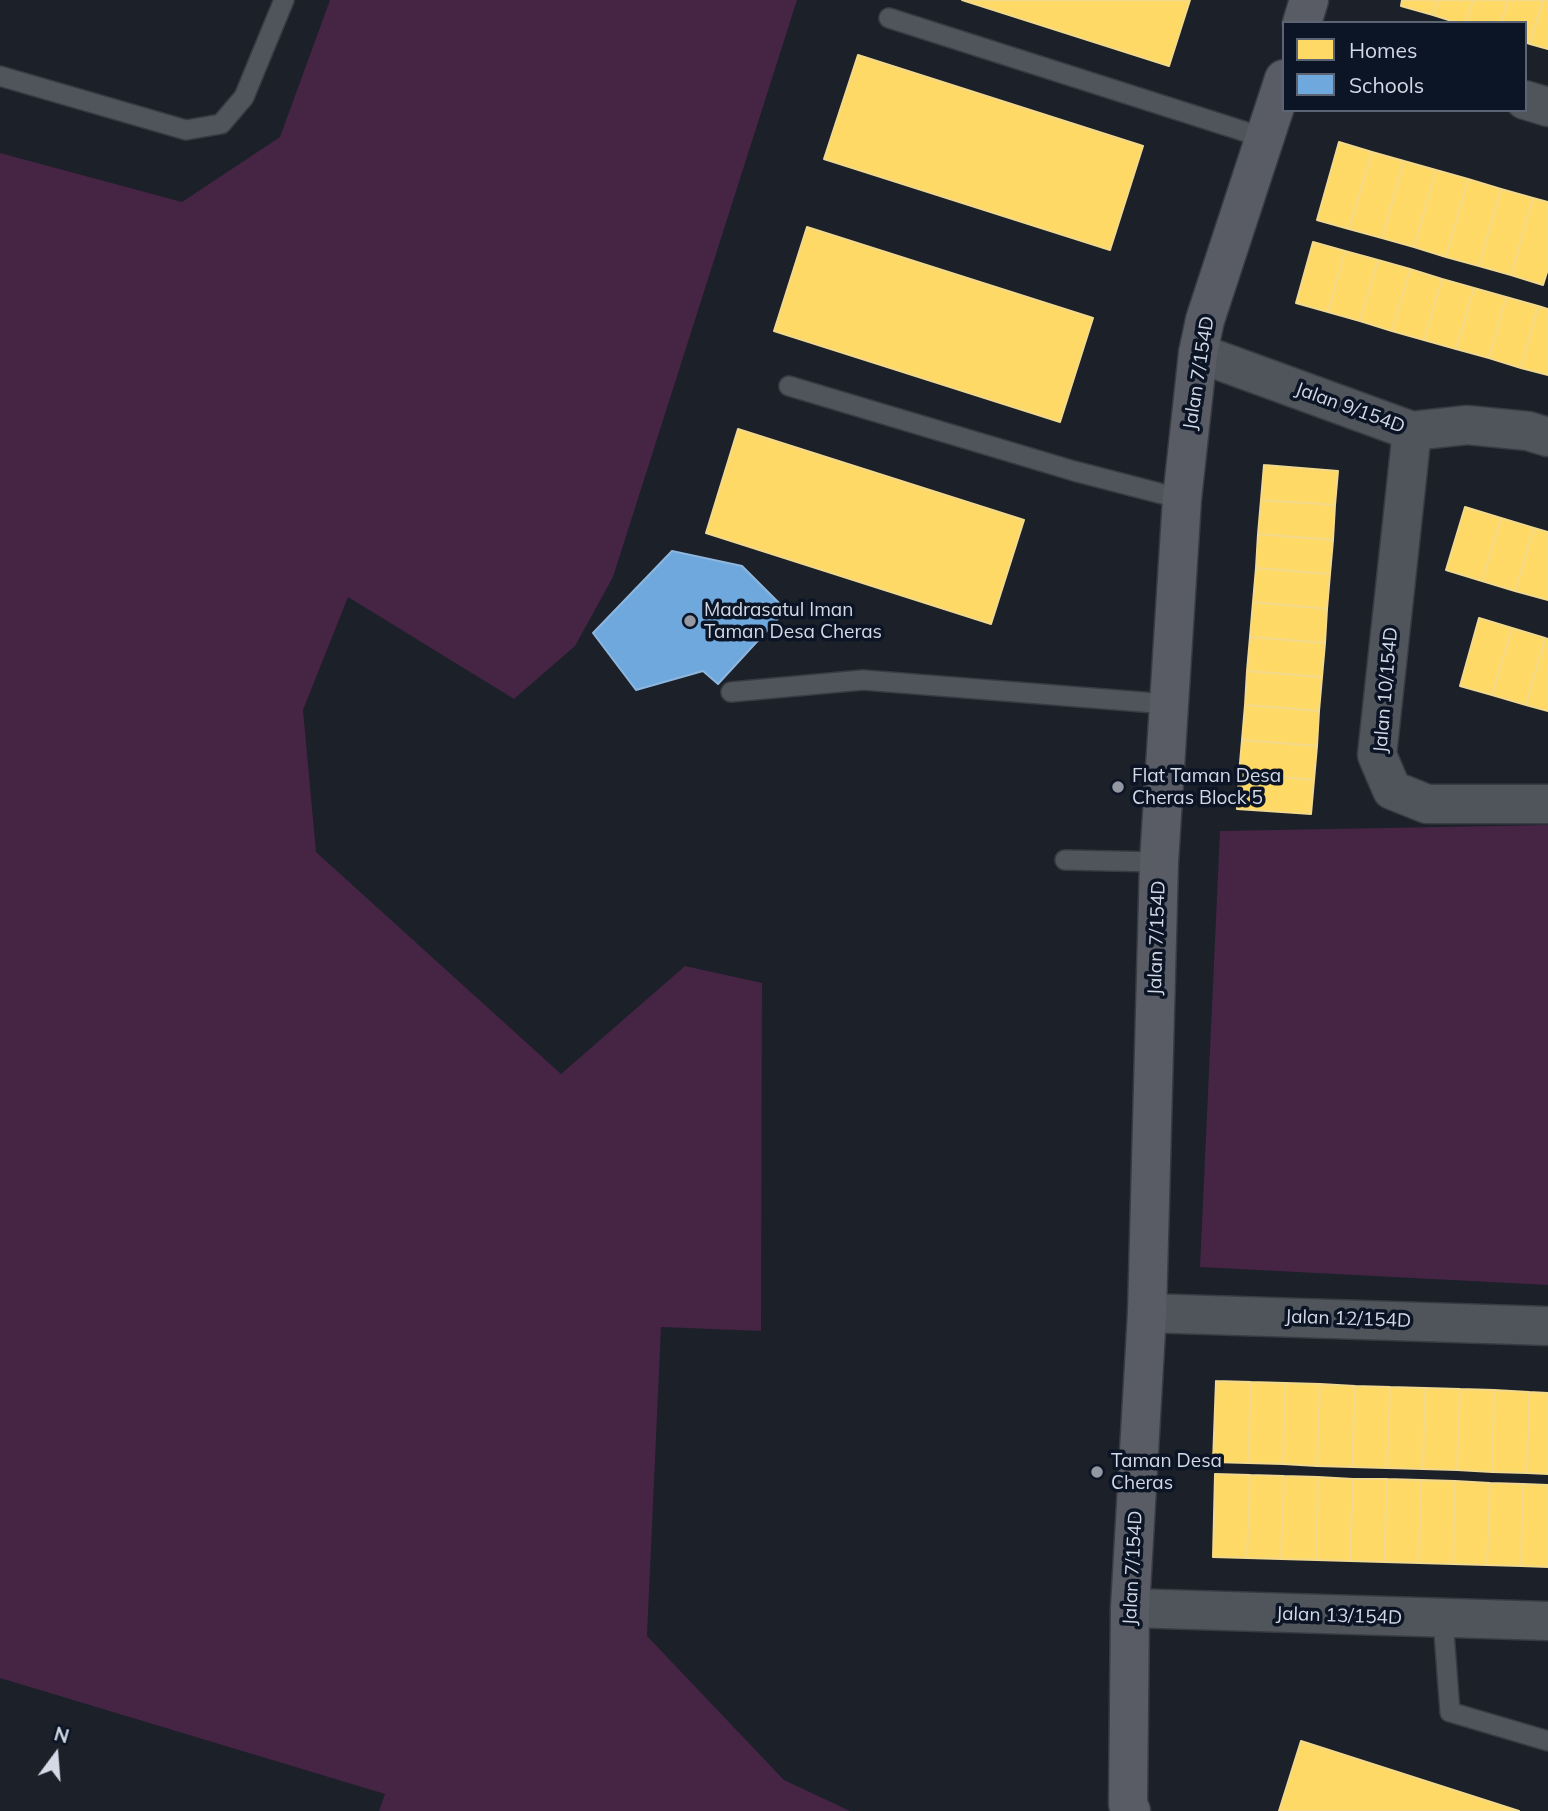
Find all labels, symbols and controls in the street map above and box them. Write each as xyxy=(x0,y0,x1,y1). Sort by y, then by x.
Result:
legend xyxy=(1282,21,1527,112)
text: Homes xyxy=(1349,37,1417,63)
text: Schools xyxy=(1349,72,1424,98)
street label: Jalan 7/154D xyxy=(1179,314,1219,432)
street label: Jalan 9/154D xyxy=(1292,378,1408,438)
place label: Madrasatul Iman Taman Desa Cheras xyxy=(704,599,882,643)
marker: Madrasatul Iman Taman Desa Cheras xyxy=(682,613,698,629)
street label: Jalan 10/154D xyxy=(1369,626,1403,754)
place label: Flat Taman Desa Cheras Block 5 xyxy=(1132,765,1281,809)
marker: Flat Taman Desa Cheras Block 5 xyxy=(1110,779,1126,795)
street label: Jalan 7/154D xyxy=(1144,880,1170,996)
street label: Jalan 12/154D xyxy=(1284,1305,1412,1333)
place label: Taman Desa Cheras xyxy=(1111,1450,1222,1494)
marker: Taman Desa Cheras xyxy=(1089,1464,1105,1480)
street label: Jalan 7/154D xyxy=(1119,1510,1147,1626)
street label: Jalan 13/154D xyxy=(1275,1602,1403,1630)
north arrow xyxy=(21,1720,91,1790)
text: N xyxy=(52,1721,72,1748)

